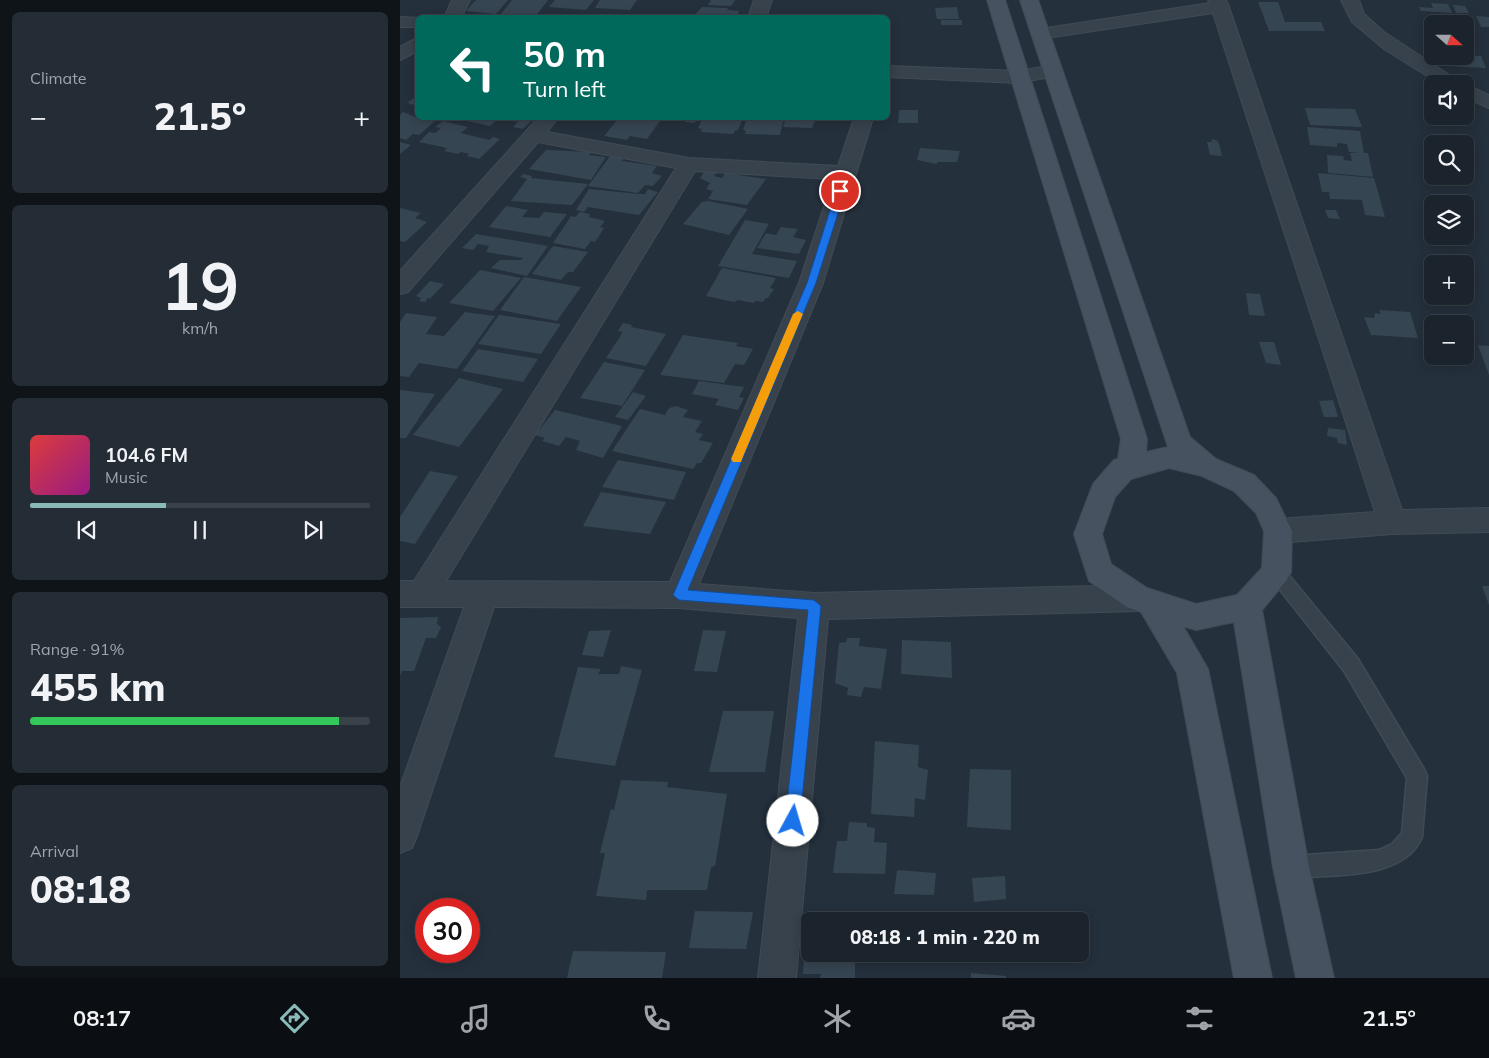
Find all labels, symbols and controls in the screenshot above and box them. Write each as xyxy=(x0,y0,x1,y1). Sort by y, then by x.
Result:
north arrow xyxy=(1424,15,1474,65)
map controls xyxy=(1424,15,1474,365)
text: 50 m xyxy=(523,32,606,76)
icon: left xyxy=(440,35,505,100)
text: Climate xyxy=(30,68,86,88)
text: Turn left xyxy=(523,75,606,103)
button: sound xyxy=(1424,75,1474,125)
text: 21.5° xyxy=(154,92,246,140)
text: − xyxy=(30,99,47,134)
text: + xyxy=(353,99,370,134)
button: search xyxy=(1424,135,1474,185)
pin xyxy=(819,170,861,212)
icon: arrive xyxy=(826,177,854,205)
button: layers xyxy=(1424,195,1474,245)
text: 19 xyxy=(161,245,239,326)
button: + xyxy=(1424,255,1474,305)
button: − xyxy=(1424,315,1474,365)
text: km/h xyxy=(182,318,218,338)
text: 104.6 FM xyxy=(105,443,188,467)
text: Music xyxy=(105,467,148,487)
icon: previous xyxy=(73,516,101,544)
icon: pause xyxy=(186,516,214,544)
icon: next xyxy=(299,516,327,544)
text: Range · 91% xyxy=(30,639,125,659)
text: 455 km xyxy=(30,663,166,711)
position arrow xyxy=(766,794,818,846)
text: Arrival xyxy=(30,841,79,861)
text: 08:18 xyxy=(30,865,131,913)
speed limit sign: 30 xyxy=(415,898,480,963)
text: 08:18 · 1 min · 220 m xyxy=(850,925,1040,949)
icon: directions xyxy=(277,1001,312,1036)
icon: music xyxy=(458,1001,493,1036)
icon: phone xyxy=(639,1001,674,1036)
icon: climate xyxy=(820,1001,855,1036)
icon: car xyxy=(1001,1001,1036,1036)
icon: filters xyxy=(1182,1001,1217,1036)
text: 08:17 xyxy=(73,1004,131,1032)
text: 21.5° xyxy=(1363,1004,1416,1032)

